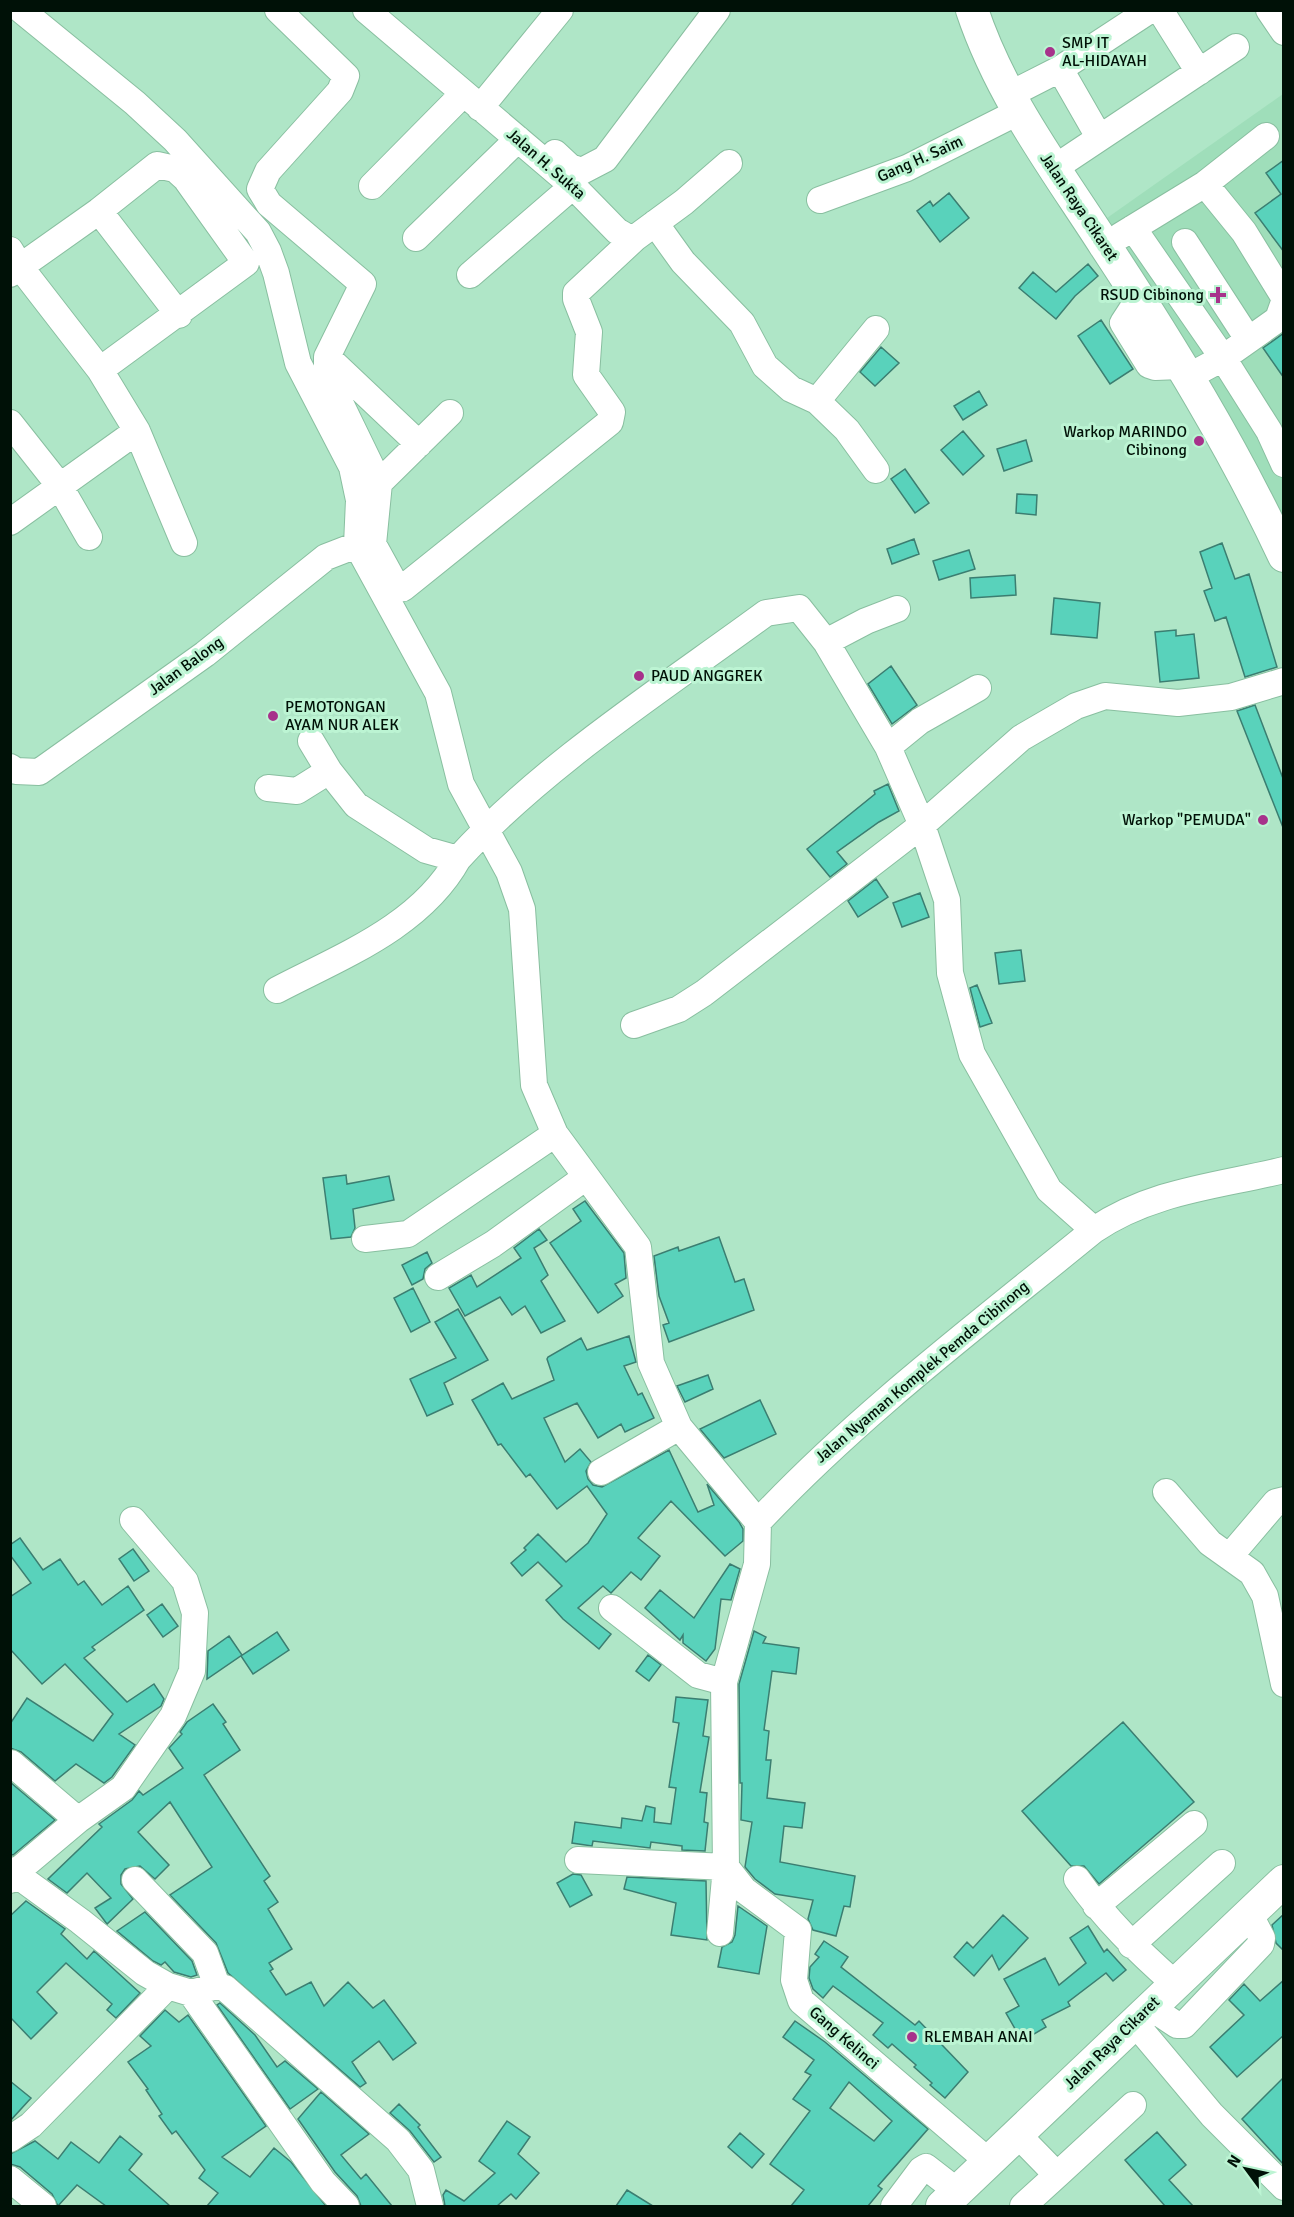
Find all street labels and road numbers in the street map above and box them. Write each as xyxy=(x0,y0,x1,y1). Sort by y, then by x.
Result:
street label: Jalan H. Sukta xyxy=(503,124,589,204)
street label: Gang H. Saim xyxy=(874,131,966,187)
street label: Jalan Raya Cikaret xyxy=(1036,149,1123,265)
street label: Jalan Balong xyxy=(145,632,227,700)
street label: Jalan Nyaman Komplek Pemda Cibinong xyxy=(811,1277,1033,1467)
street label: Jalan Raya Cikaret xyxy=(1060,1992,1164,2094)
street label: Gang Kelinci xyxy=(805,2002,883,2074)

